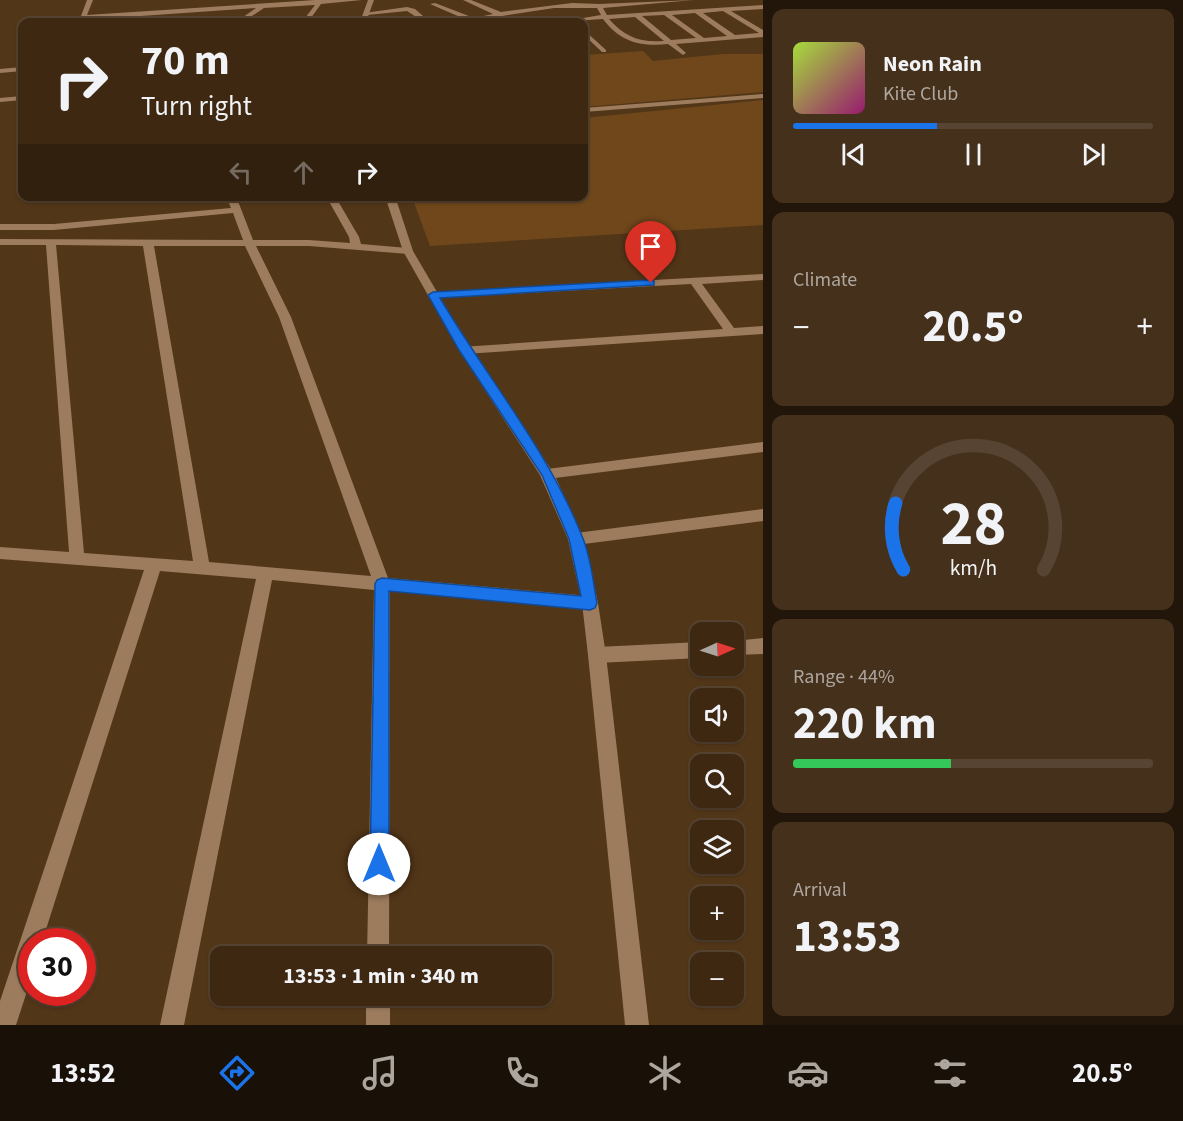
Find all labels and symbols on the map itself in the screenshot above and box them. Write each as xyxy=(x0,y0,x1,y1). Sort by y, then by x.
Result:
pin xyxy=(625,221,676,283)
north arrow xyxy=(690,622,744,676)
position arrow xyxy=(347,832,411,896)
speed limit sign: 30 xyxy=(18,928,96,1006)

